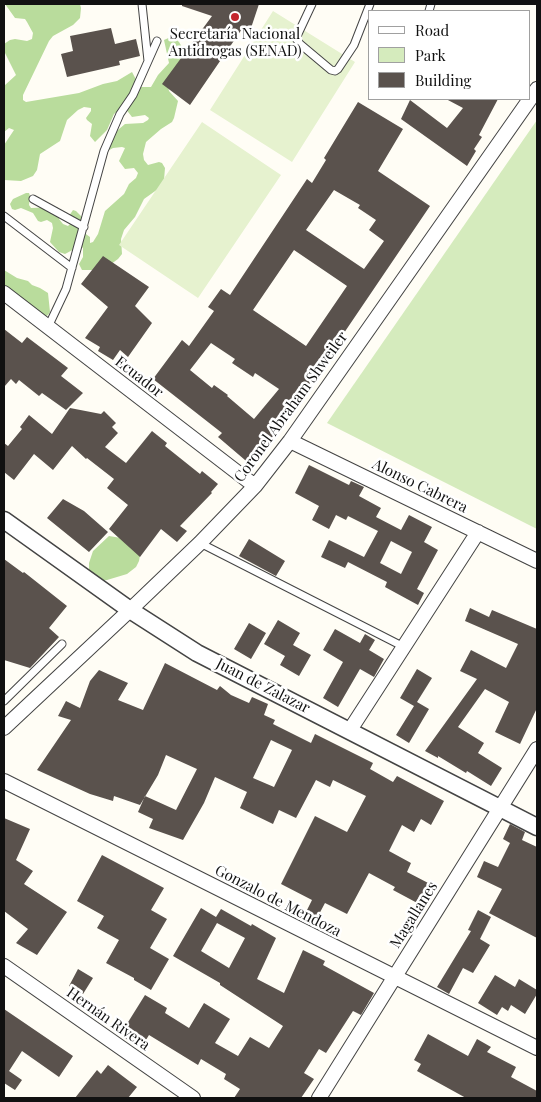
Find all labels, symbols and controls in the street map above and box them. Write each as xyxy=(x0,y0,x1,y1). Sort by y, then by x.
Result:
legend xyxy=(368,10,531,100)
marker: Secretaría Nacional Antidrogas (SENAD) xyxy=(229,11,241,23)
text: Road xyxy=(415,20,449,40)
place label: Secretaría Nacional Antidrogas (SENAD) xyxy=(168,25,302,60)
text: Park xyxy=(415,45,446,65)
text: Building xyxy=(415,70,471,90)
street label: Coronel Abraham Shweiler xyxy=(230,328,352,486)
street label: Ecuador xyxy=(111,353,167,401)
street label: Alonso Cabrera xyxy=(369,455,471,517)
street label: Juan de Zalazar xyxy=(213,655,313,717)
street label: Gonzalo de Mendoza xyxy=(212,861,344,941)
street label: Magallanes xyxy=(386,878,442,952)
street label: Hernán Rivera xyxy=(63,984,153,1054)

